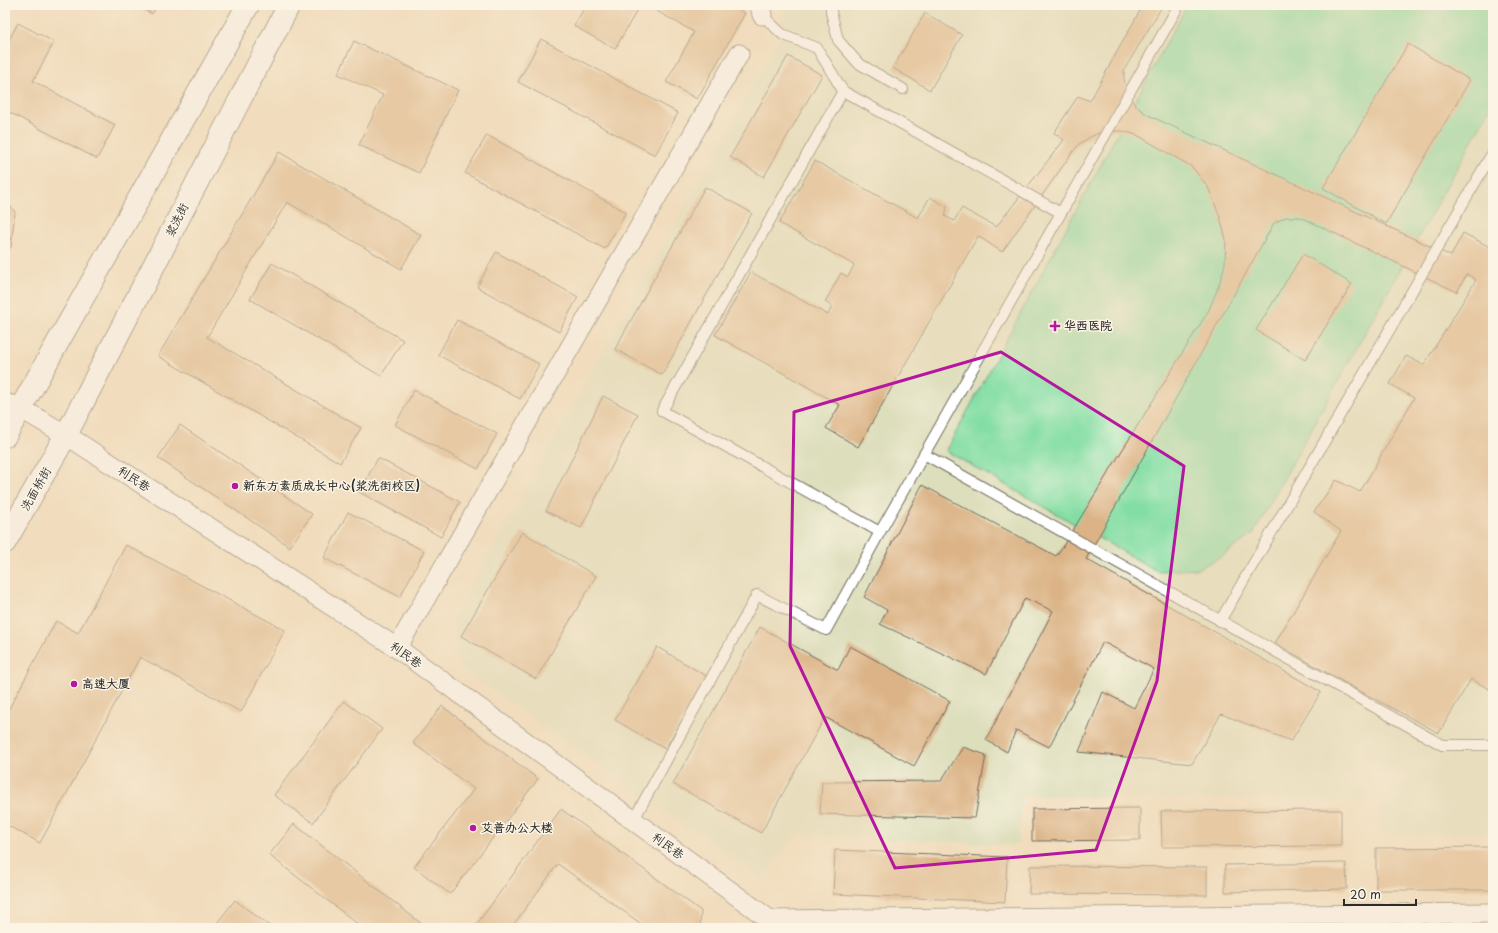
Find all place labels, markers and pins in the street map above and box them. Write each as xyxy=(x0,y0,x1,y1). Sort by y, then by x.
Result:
place label: 华西医院 xyxy=(1064,316,1112,334)
marker: 华西医院 xyxy=(1049,320,1061,332)
place label: 新东方素质成长中心(浆洗街校区) xyxy=(243,476,420,494)
marker: 新东方素质成长中心(浆洗街校区) xyxy=(230,481,240,491)
place label: 高速大厦 xyxy=(82,674,130,692)
marker: 高速大厦 xyxy=(69,679,79,689)
place label: 艾普办公大楼 xyxy=(481,818,553,836)
marker: 艾普办公大楼 xyxy=(468,823,478,833)

